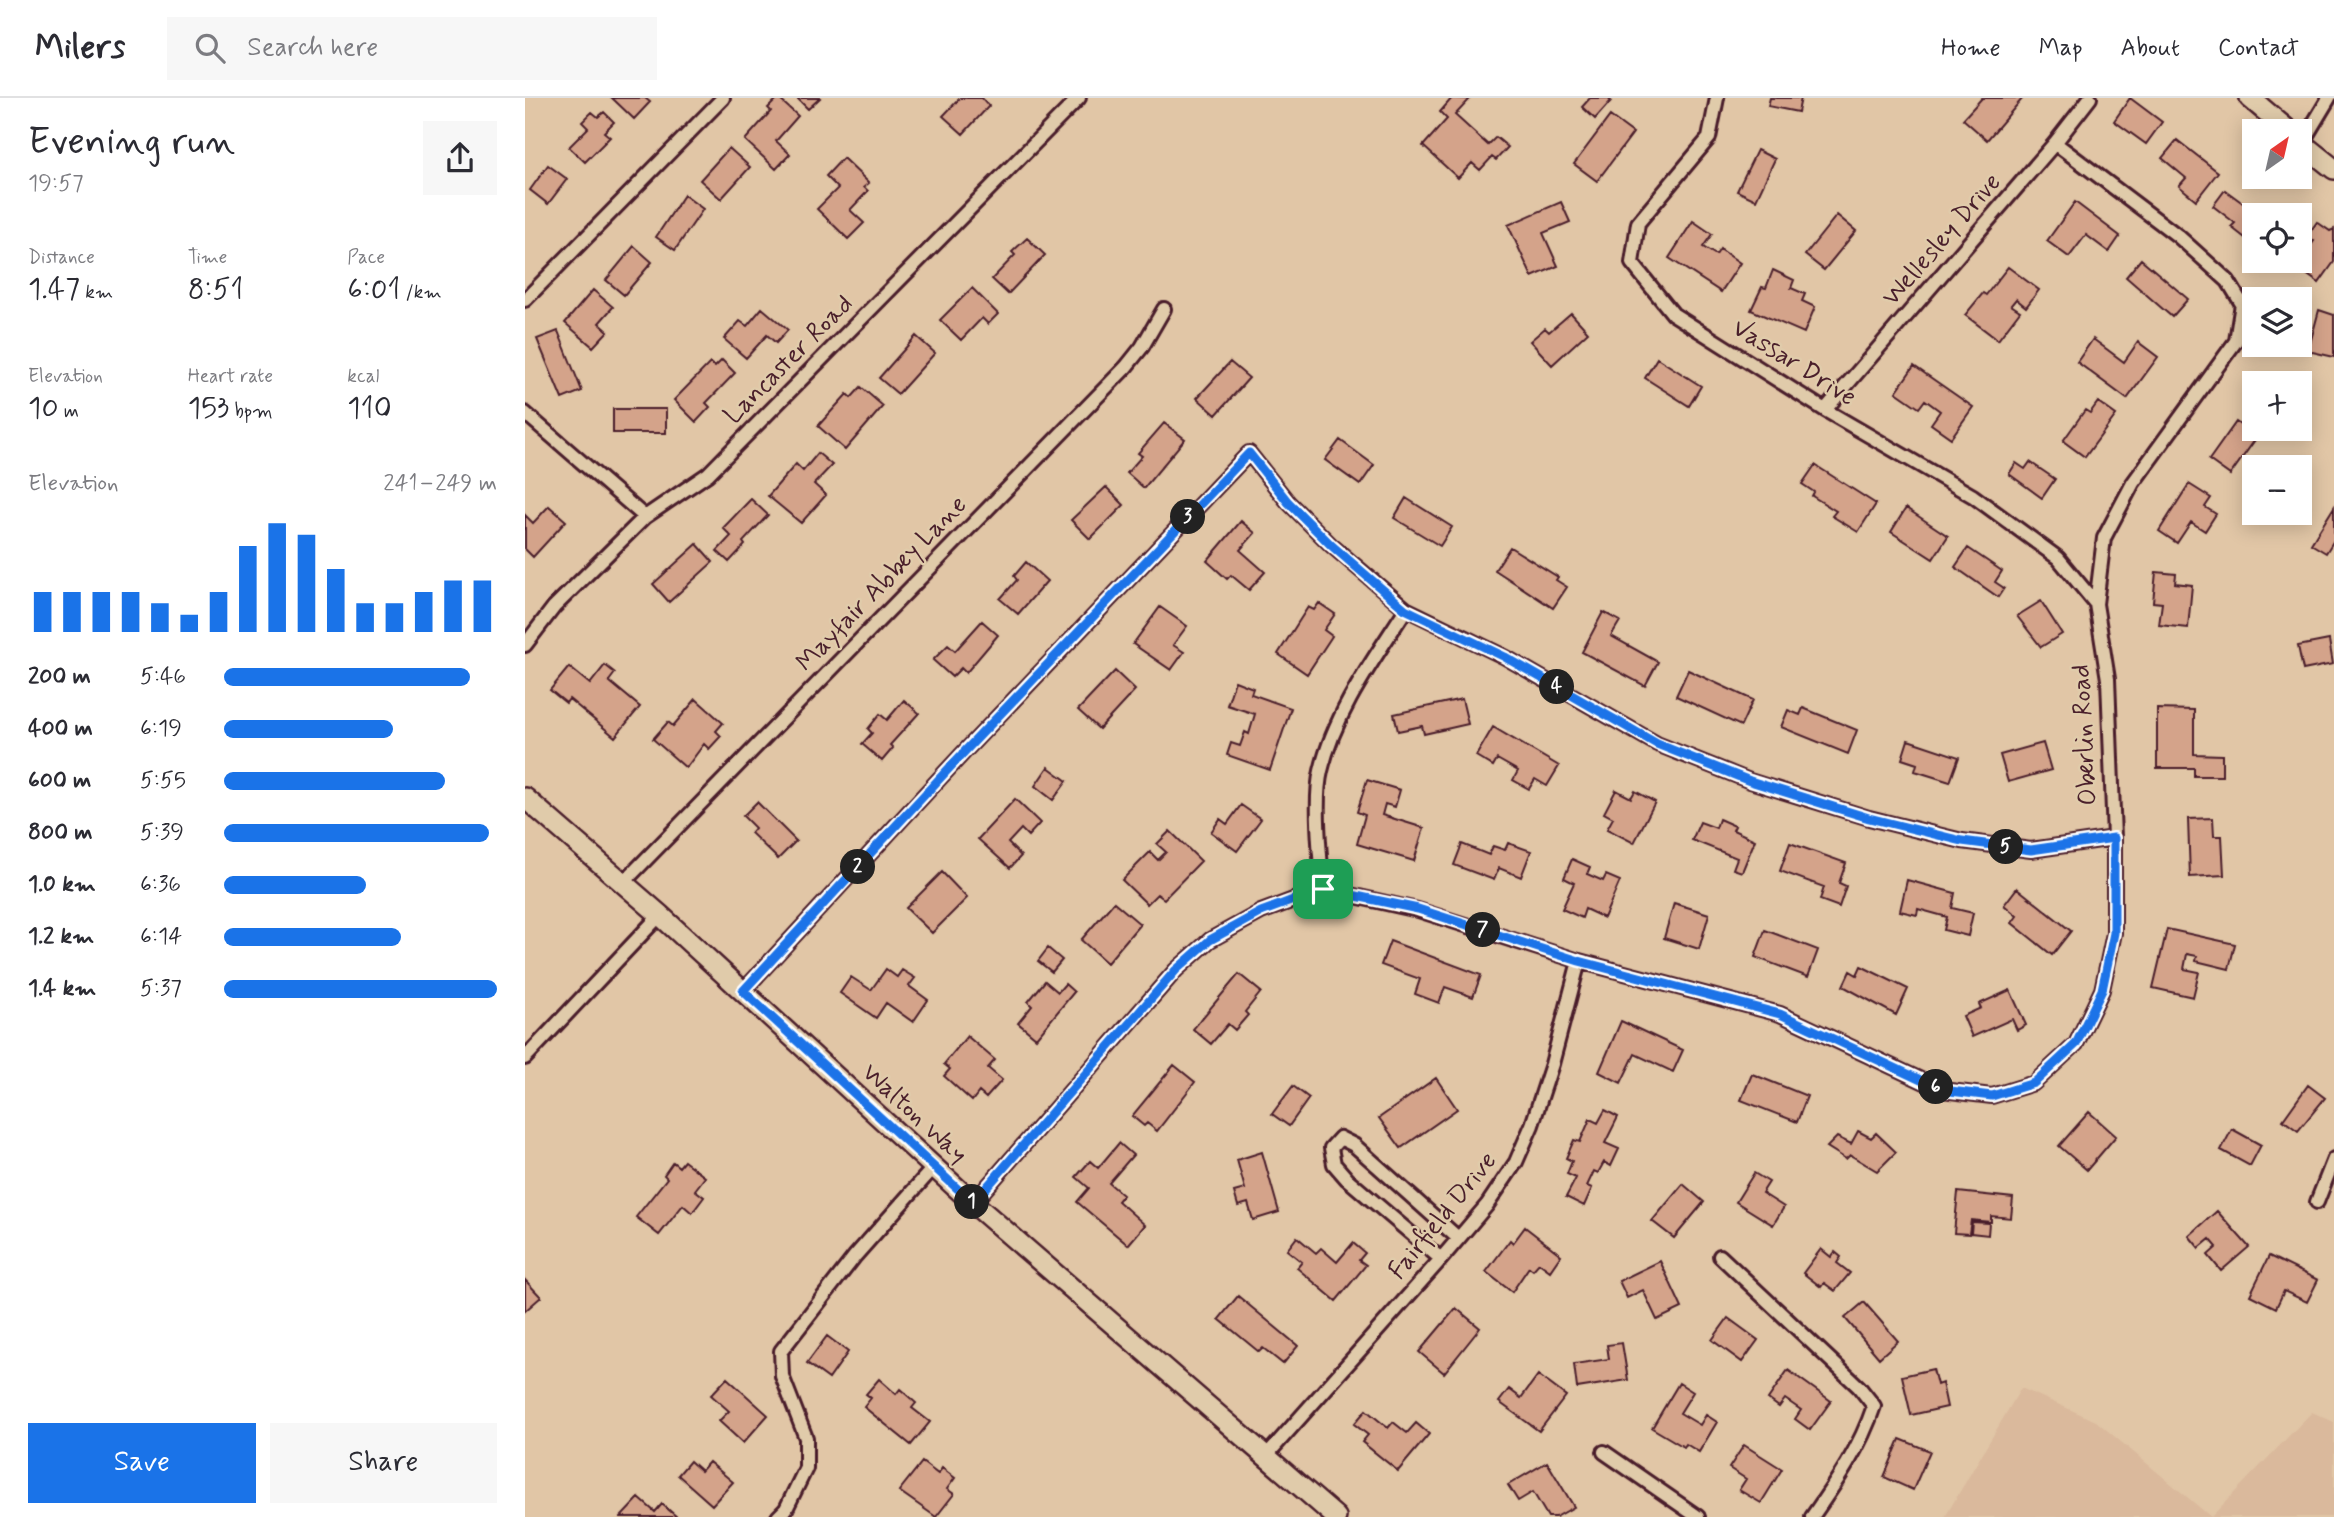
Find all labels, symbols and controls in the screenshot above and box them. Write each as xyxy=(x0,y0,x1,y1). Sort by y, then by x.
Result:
search box xyxy=(167,17,657,80)
text: Milers xyxy=(35,26,125,70)
icon: search xyxy=(191,29,229,67)
text: Search here xyxy=(247,31,378,65)
text: Home xyxy=(1941,33,2001,64)
text: Map xyxy=(2039,33,2083,64)
text: About xyxy=(2121,33,2180,64)
text: Contact xyxy=(2218,33,2299,64)
text: Evening run xyxy=(28,118,235,167)
north arrow xyxy=(2242,119,2312,189)
map controls xyxy=(2242,119,2312,525)
button: share xyxy=(423,121,497,195)
street label: Wellesley Drive xyxy=(1875,166,2009,314)
text: 19:57 xyxy=(28,169,84,199)
button: locate xyxy=(2242,203,2312,273)
text: Distance xyxy=(28,245,95,270)
text: Time xyxy=(188,245,227,270)
text: Pace xyxy=(347,245,385,270)
text: 1.47 xyxy=(28,270,80,309)
text: 8:51 xyxy=(188,270,244,309)
text: 6:01 xyxy=(347,270,400,309)
text: km xyxy=(80,280,113,305)
text: /km xyxy=(400,280,442,305)
button: layers xyxy=(2242,287,2312,357)
street label: Lancaster Road xyxy=(717,288,861,432)
street label: Vassar Drive xyxy=(1726,311,1862,415)
text: Elevation xyxy=(28,364,103,389)
text: Heart rate xyxy=(188,364,273,389)
text: kcal xyxy=(347,364,379,389)
button: + xyxy=(2242,371,2312,441)
text: 10 xyxy=(28,389,59,428)
text: 153 xyxy=(188,389,229,428)
text: 110 xyxy=(347,389,392,428)
text: m xyxy=(59,399,79,424)
text: bpm xyxy=(229,399,273,424)
button: − xyxy=(2242,455,2312,525)
text: Elevation xyxy=(28,469,119,499)
text: 241–249 m xyxy=(383,469,497,499)
street label: Mayfair Abbey Lane xyxy=(789,489,975,679)
pin: 3 xyxy=(1171,500,1205,534)
text: 3 xyxy=(1183,504,1192,529)
text: 200 m xyxy=(28,662,91,692)
text: 5:46 xyxy=(140,662,186,692)
street label: Oberlin Road xyxy=(2064,663,2106,807)
pin: 4 xyxy=(1539,670,1575,704)
text: 4 xyxy=(1551,674,1562,699)
text: 400 m xyxy=(28,714,93,744)
text: 6:19 xyxy=(140,714,182,744)
text: 600 m xyxy=(28,766,91,796)
text: 5:55 xyxy=(140,766,186,796)
text: 800 m xyxy=(28,818,92,848)
text: 5:39 xyxy=(140,818,184,848)
pin: 5 xyxy=(1989,830,2023,864)
text: 5 xyxy=(2000,834,2011,859)
pin: 2 xyxy=(841,850,875,884)
text: 2 xyxy=(853,854,862,879)
pin xyxy=(1293,859,1353,919)
text: 1.0 km xyxy=(28,870,96,900)
text: 6:36 xyxy=(140,870,181,900)
icon: arrive xyxy=(1304,870,1342,908)
pin: 7 xyxy=(1465,912,1501,948)
text: 7 xyxy=(1477,917,1488,942)
text: 1.2 km xyxy=(28,922,94,952)
text: 6:14 xyxy=(140,922,182,952)
text: 1.4 km xyxy=(28,974,96,1004)
text: 5:37 xyxy=(140,974,182,1004)
street label: Walton Way xyxy=(854,1056,974,1172)
pin: 6 xyxy=(1919,1070,1953,1104)
text: 6 xyxy=(1931,1074,1940,1099)
street label: Fairfield Drive xyxy=(1381,1145,1505,1287)
pin: 1 xyxy=(955,1184,989,1220)
text: 1 xyxy=(967,1189,976,1214)
button: Save xyxy=(28,1423,256,1503)
button: Share xyxy=(270,1423,497,1503)

